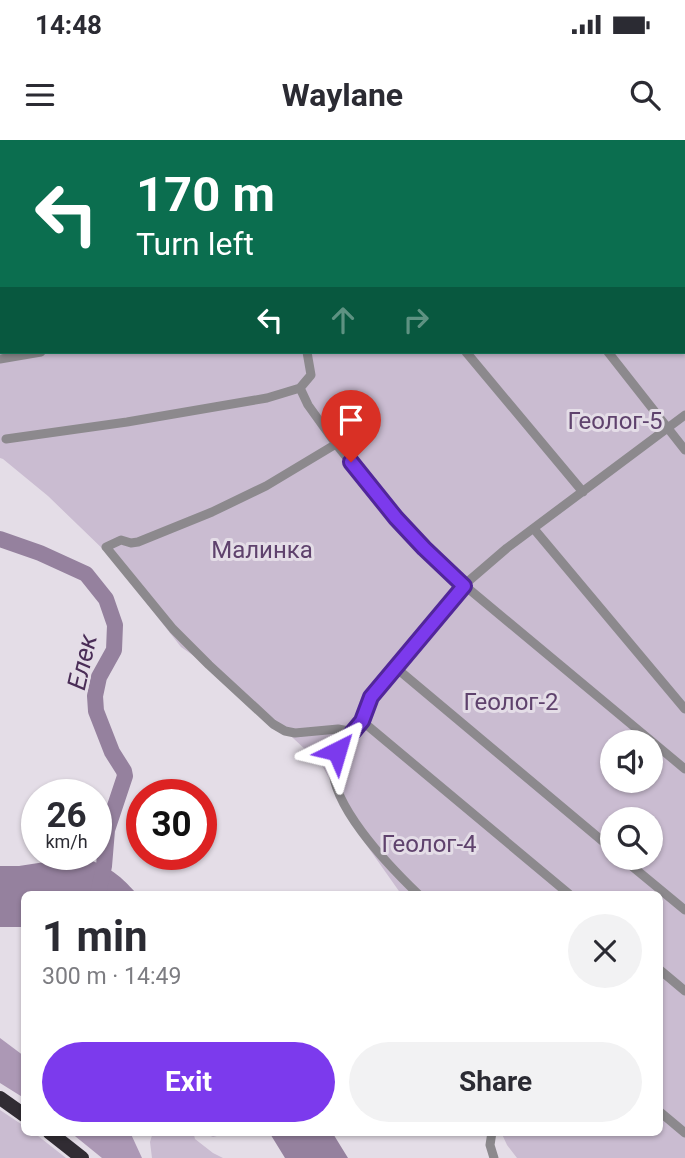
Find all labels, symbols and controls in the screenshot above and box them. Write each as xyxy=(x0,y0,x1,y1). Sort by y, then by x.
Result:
text: 14:48 xyxy=(35,10,102,40)
icon: menu xyxy=(21,76,59,114)
text: Waylane xyxy=(282,76,403,114)
icon: search xyxy=(626,76,664,114)
text: 170 m xyxy=(136,166,275,223)
icon: left xyxy=(21,168,112,259)
text: Turn left xyxy=(136,225,254,263)
icon: left xyxy=(251,301,289,339)
icon: ahead xyxy=(324,301,362,339)
icon: right xyxy=(397,301,435,339)
pin xyxy=(321,390,381,462)
icon: arrive xyxy=(332,401,370,439)
park label: Геолог-5 xyxy=(567,407,663,435)
park label: Малинка xyxy=(211,536,313,564)
water label: Елек xyxy=(61,630,103,693)
park label: Геолог-2 xyxy=(463,688,559,716)
position arrow xyxy=(300,714,374,788)
map controls xyxy=(600,730,663,870)
button: sound xyxy=(600,730,663,793)
speed limit sign: 30 xyxy=(126,779,217,870)
text: 26 xyxy=(46,795,87,836)
button: search xyxy=(600,807,663,870)
park label: Геолог-4 xyxy=(381,830,477,858)
text: km/h xyxy=(45,831,88,852)
text: 1 min xyxy=(42,912,148,961)
button: close xyxy=(568,914,642,988)
text: 300 m · 14:49 xyxy=(42,963,181,990)
button: Exit xyxy=(42,1042,335,1122)
button: Share xyxy=(349,1042,642,1122)

